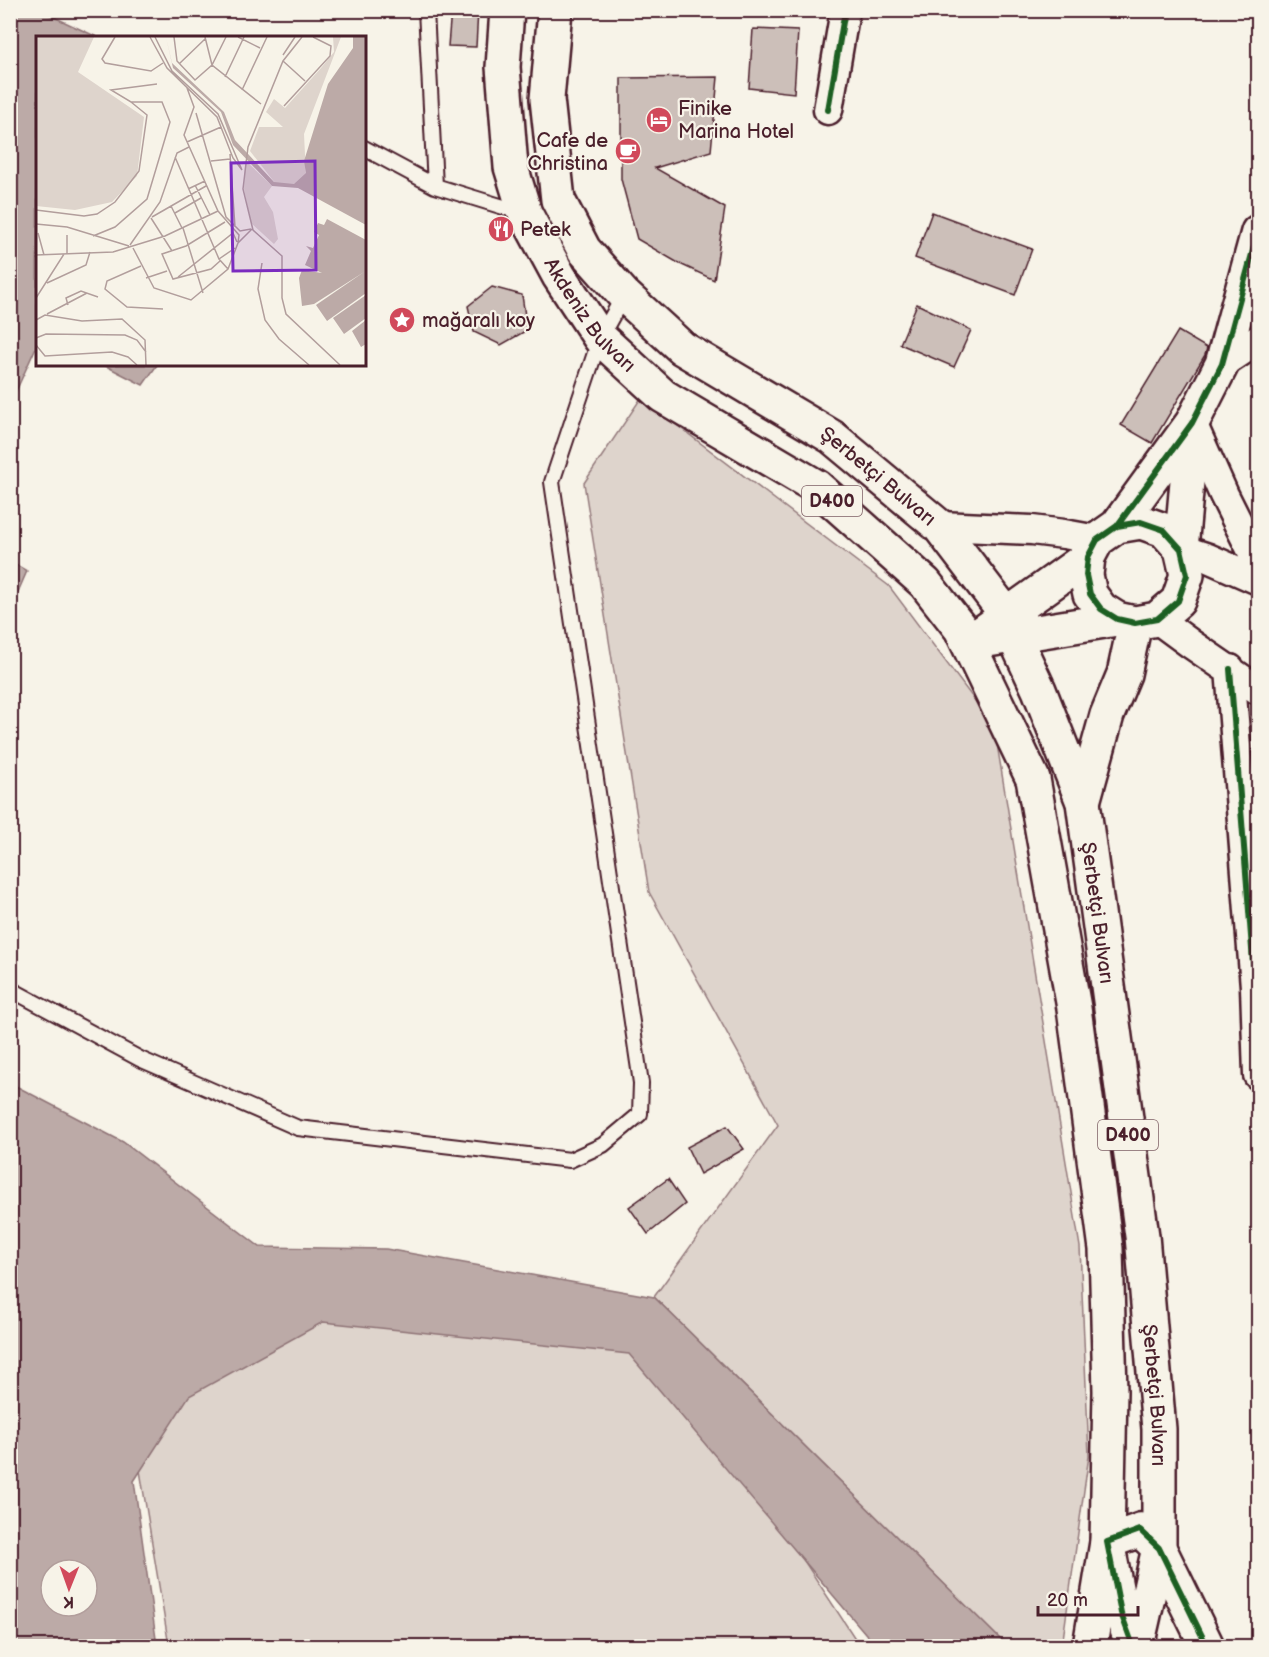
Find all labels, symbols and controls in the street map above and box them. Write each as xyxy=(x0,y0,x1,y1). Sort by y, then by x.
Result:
inset map xyxy=(36,36,366,366)
place label: Finike Marina Hotel xyxy=(678,97,794,144)
hotel icon: Finike Marina Hotel xyxy=(644,105,674,135)
place label: Cafe de Christina xyxy=(528,129,608,176)
cafe icon: Cafe de Christina xyxy=(613,136,643,166)
restaurant icon: Petek xyxy=(486,214,516,244)
place label: Petek xyxy=(520,218,571,242)
street label: Akdeniz Bulvarı xyxy=(538,254,640,378)
place icon: mağaralı koy xyxy=(387,305,417,335)
place label: mağaralı koy xyxy=(422,309,535,333)
street label: Şerbetçi Bulvarı xyxy=(816,422,940,531)
road number: D400 xyxy=(802,486,862,516)
street label: Şerbetçi Bulvarı xyxy=(1076,841,1119,985)
road number: D400 xyxy=(1098,1120,1158,1150)
street label: Şerbetçi Bulvarı xyxy=(1137,1323,1170,1466)
north arrow xyxy=(39,1558,99,1618)
scale bar xyxy=(1038,1579,1138,1617)
text: 20 m xyxy=(1047,1590,1088,1611)
text: K xyxy=(63,1592,74,1611)

